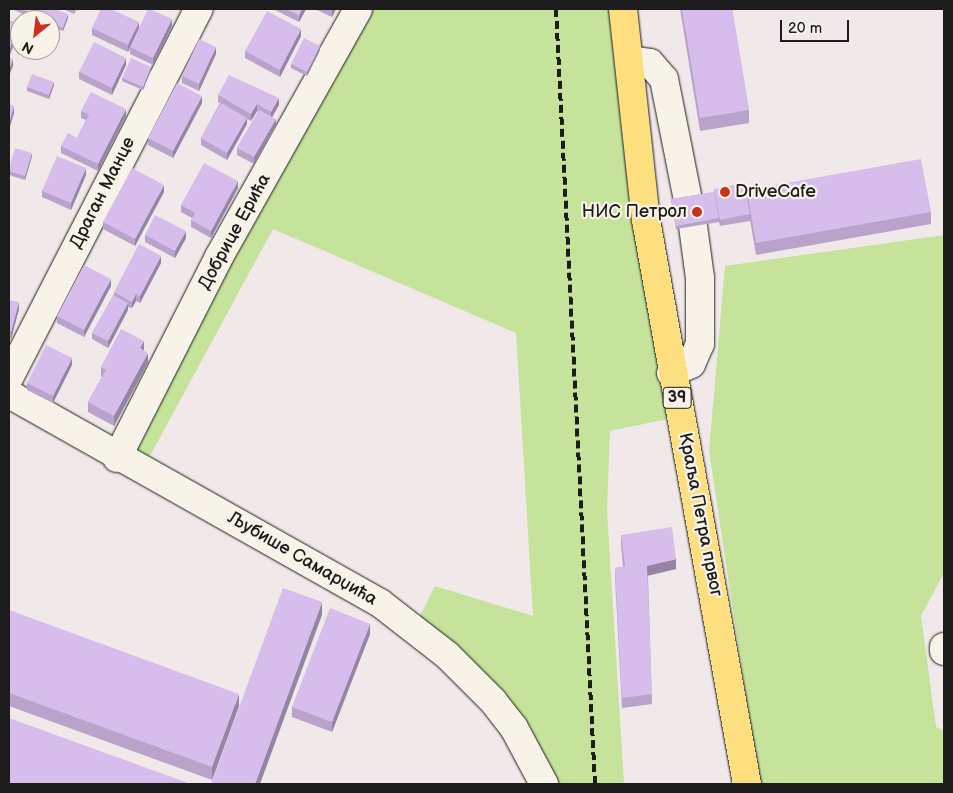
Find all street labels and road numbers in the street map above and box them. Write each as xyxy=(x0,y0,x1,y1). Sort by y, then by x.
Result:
street label: Драган Манце xyxy=(66,134,140,252)
street label: Добрице Ерића xyxy=(194,170,276,294)
road number: 39 xyxy=(662,384,692,412)
street label: Краља Петра првог xyxy=(674,431,726,599)
street label: Љубише Самарџића xyxy=(223,507,381,611)

